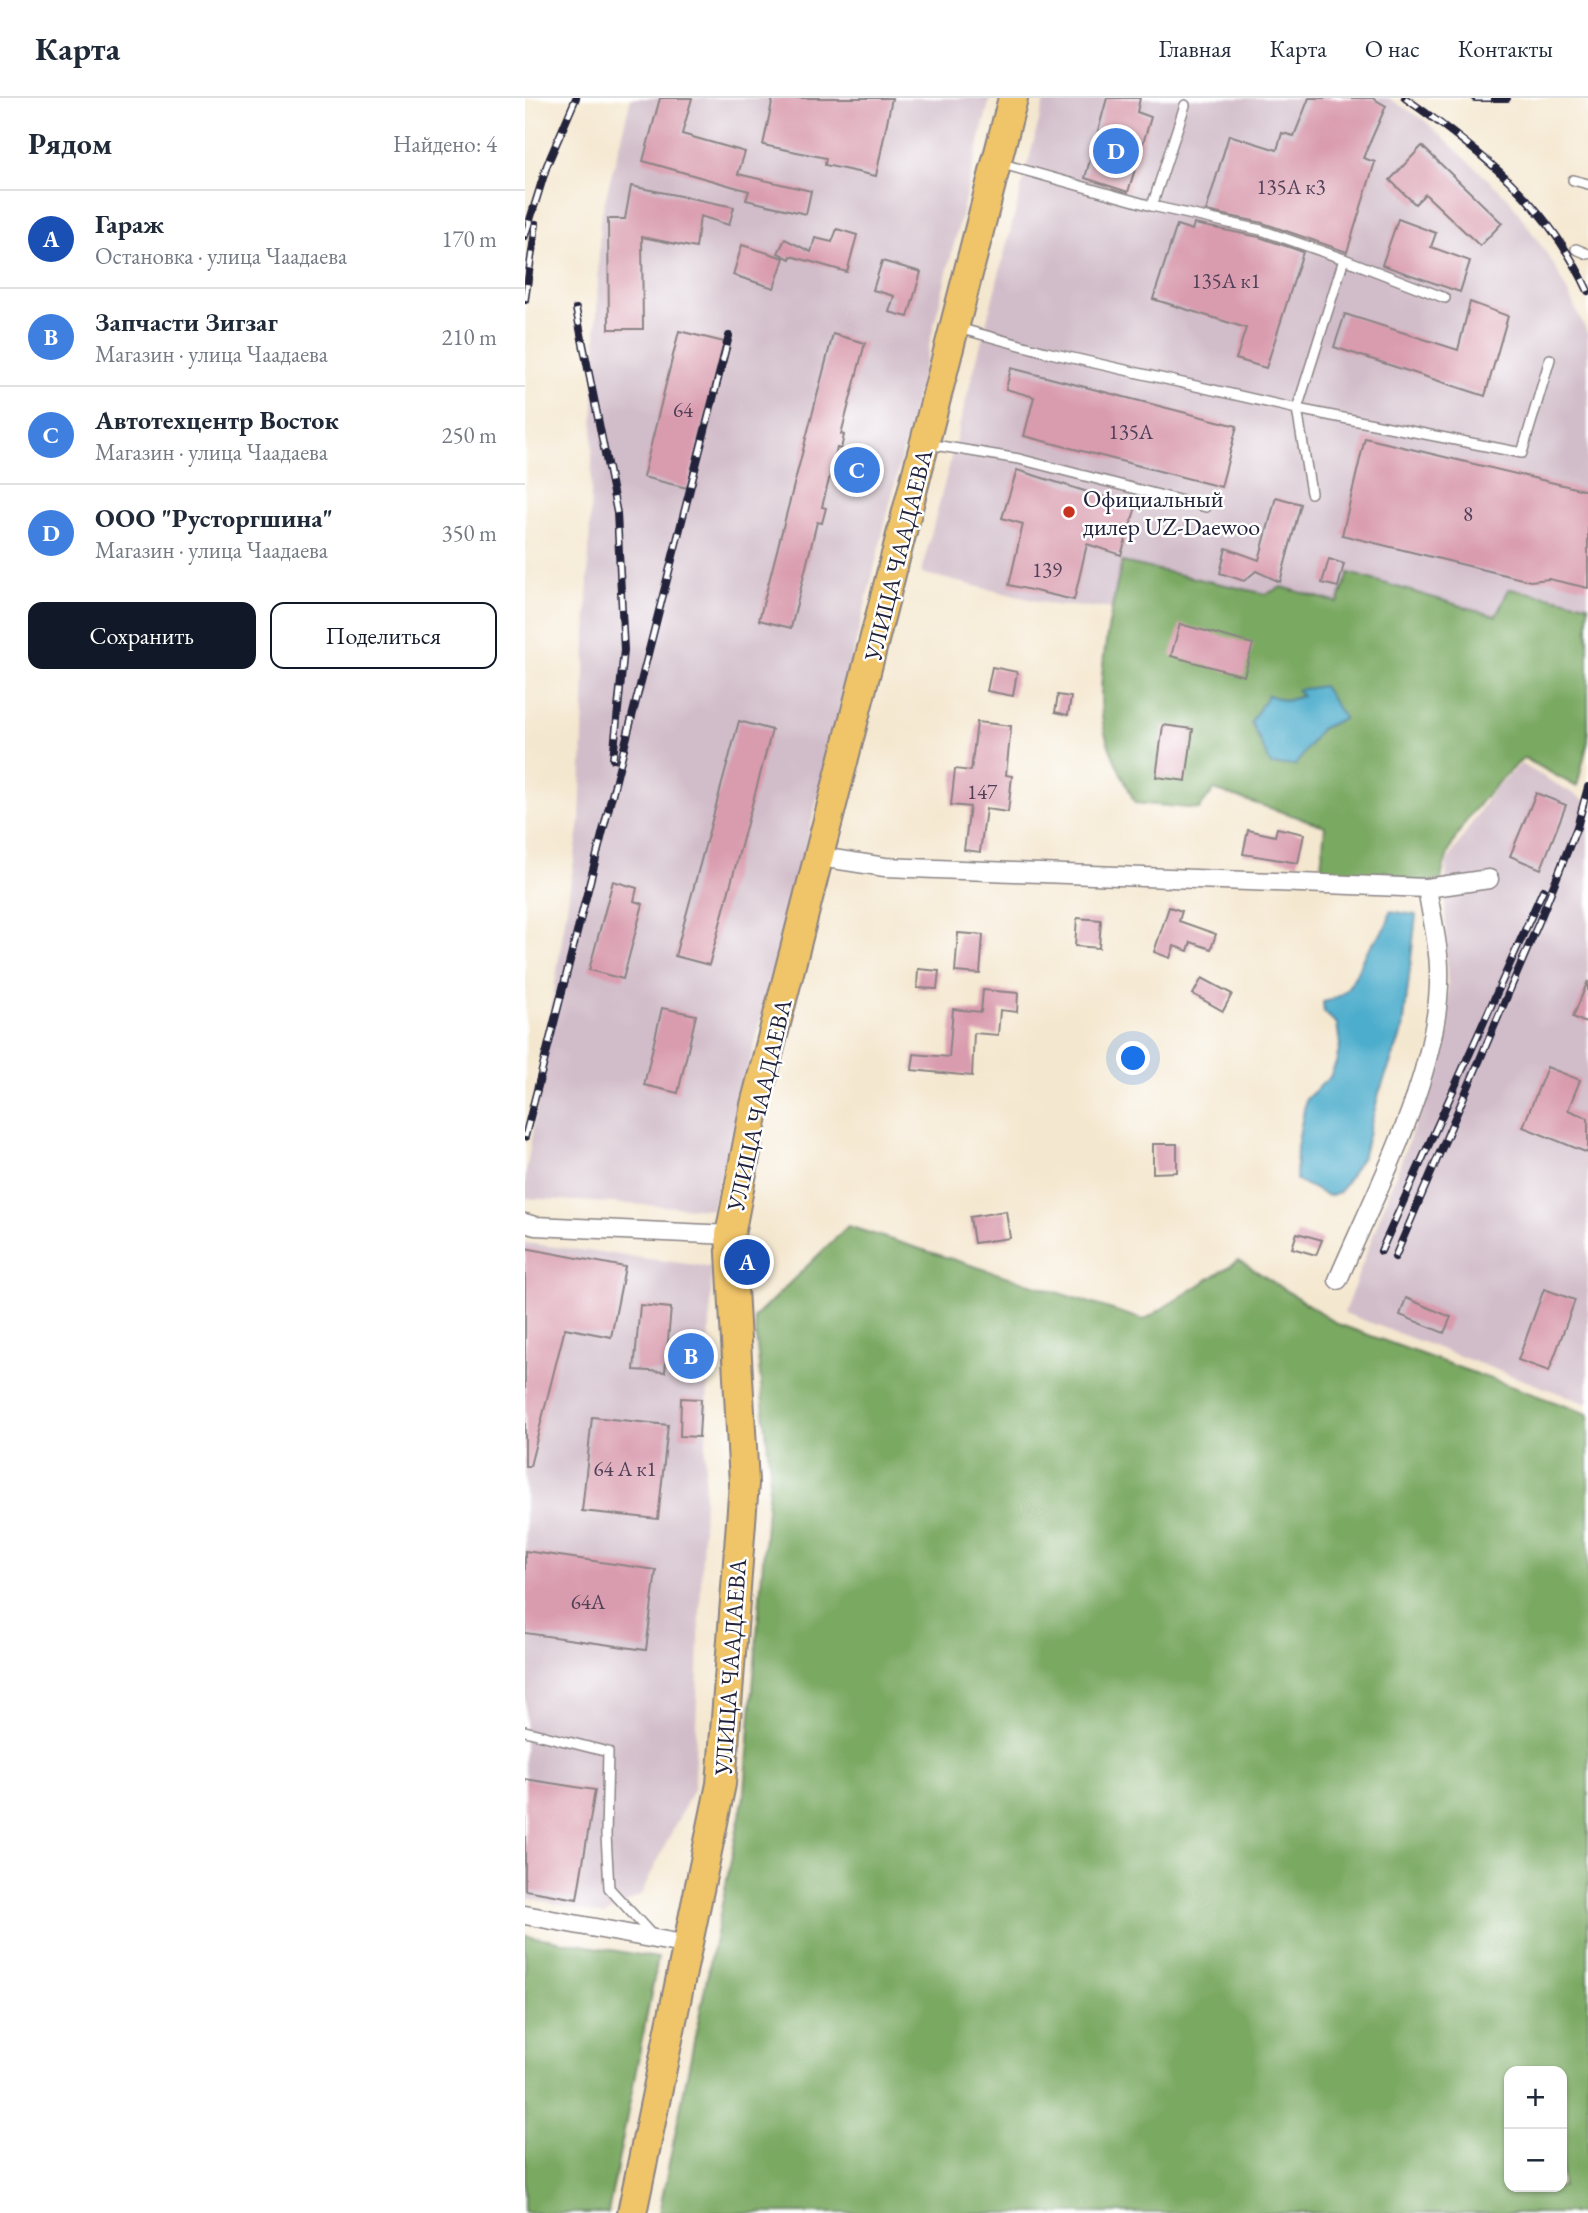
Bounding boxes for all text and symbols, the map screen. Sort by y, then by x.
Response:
text: Карта [35,27,120,70]
text: Главная [1158,33,1232,64]
text: Карта [1270,33,1327,64]
text: О нас [1365,33,1420,64]
text: Контакты [1458,33,1553,64]
text: Рядом [28,124,112,163]
pin: D [1093,125,1139,177]
text: Найдено: 4 [393,129,497,159]
house number: 135А к3 [1256,173,1326,200]
text: Гараж [95,207,164,241]
text: A [43,224,59,254]
text: 170 m [441,224,497,254]
text: Остановка · улица Чаадаева [95,241,347,271]
house number: 135А к1 [1191,267,1261,294]
text: Запчасти Зигзаг [95,305,278,339]
text: B [44,322,58,352]
text: 210 m [441,322,497,352]
text: Магазин · улица Чаадаева [95,339,328,369]
house number: 64 [673,396,694,423]
text: Автотехцентр Восток [95,403,339,437]
house number: 135А [1109,418,1154,445]
text: C [43,420,59,450]
text: 250 m [441,420,497,450]
text: Магазин · улица Чаадаева [95,437,328,467]
pin: C [834,444,880,496]
street label: УЛИЦА ЧААДАЕВА [856,445,939,665]
place label: Официальный дилер UZ-Daewoo [1083,483,1260,542]
house number: 8 [1463,500,1473,527]
text: ООО "Русторгшина" [95,501,333,535]
marker: Официальный дилер UZ-Daewoo [1061,504,1077,520]
text: D [42,518,60,548]
text: 350 m [441,518,497,548]
text: Магазин · улица Чаадаева [95,535,328,565]
house number: 139 [1032,556,1062,583]
button: Сохранить [28,602,256,669]
button: Поделиться [270,602,497,669]
house number: 147 [967,778,998,805]
street label: УЛИЦА ЧААДАЕВА [719,995,799,1215]
your location [1116,1041,1150,1075]
pin: A [724,1236,770,1288]
pin: B [668,1330,714,1382]
house number: 64 А к1 [593,1455,657,1482]
street label: УЛИЦА ЧААДАЕВА [707,1557,753,1777]
house number: 64А [571,1588,606,1615]
map controls [1504,2066,1567,2192]
button: + [1504,2066,1567,2129]
button: − [1504,2129,1567,2192]

